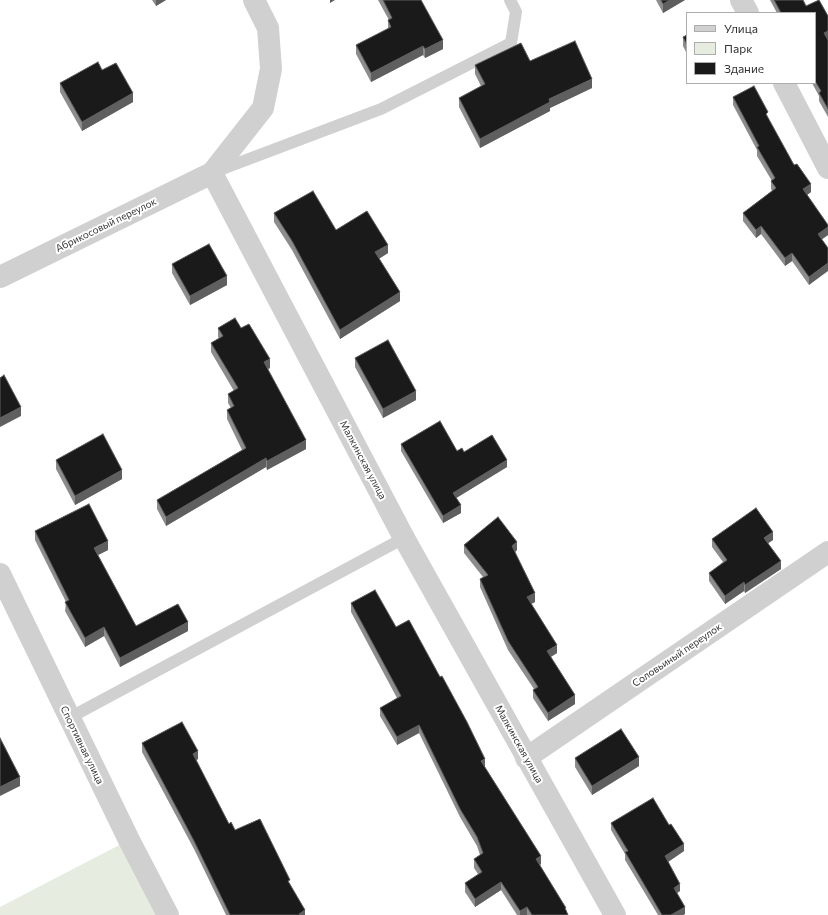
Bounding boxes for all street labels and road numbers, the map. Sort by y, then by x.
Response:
street label: Абрикосовый переулок [54,195,158,255]
street label: Малкинская улица [337,419,389,501]
street label: Соловьиный переулок [630,621,724,689]
street label: Малкинская улица [493,703,545,785]
street label: Спортивная улица [58,704,106,786]

